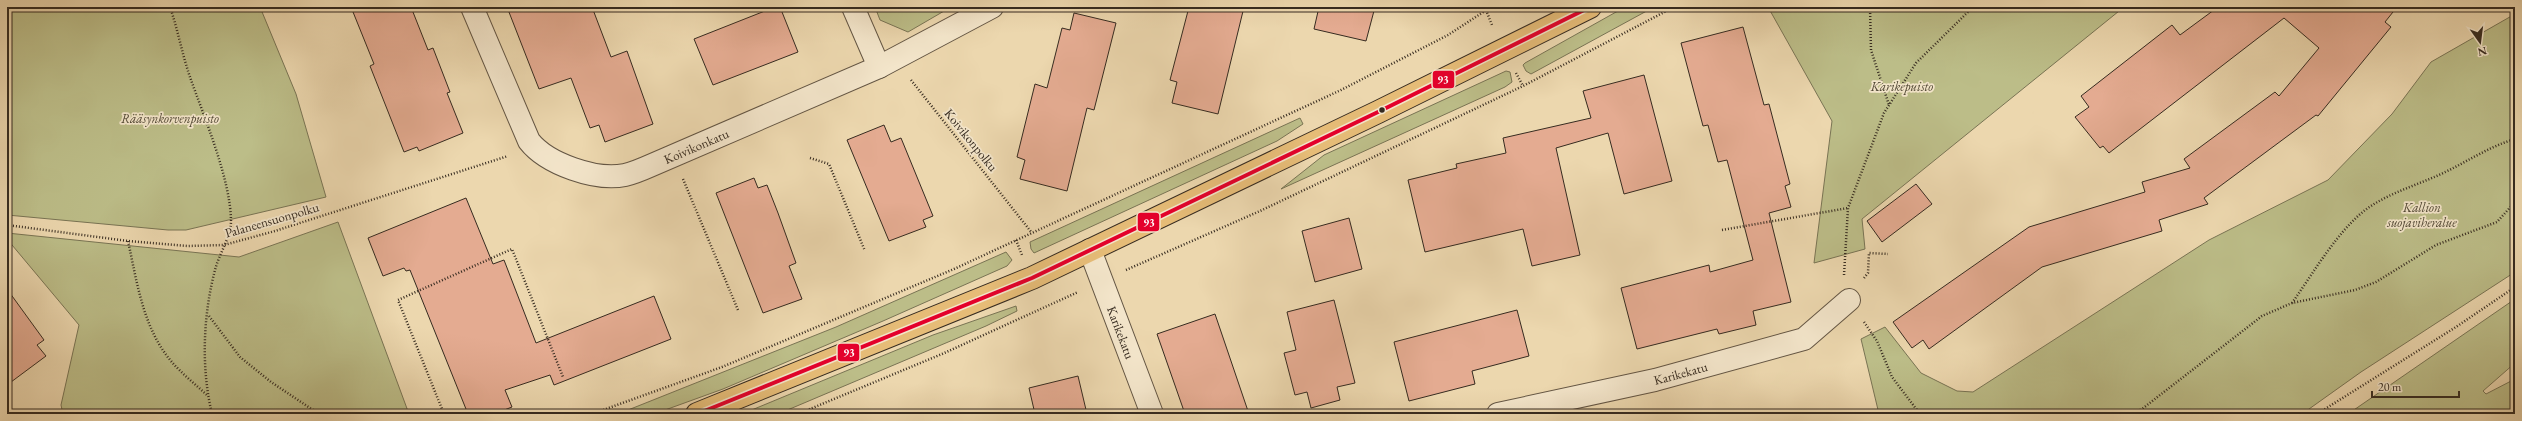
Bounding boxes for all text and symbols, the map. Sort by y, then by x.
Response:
north arrow [2460,22,2500,62]
text: N [2476,44,2488,60]
line badge: 93 [1432,70,1455,89]
text: 93 [1437,72,1449,86]
park label: Karikepuisto [1870,78,1933,95]
street label: Koivikonpolku [941,105,1002,175]
unlabelled marker [1377,105,1387,115]
park label: Rääsynkorvenpuisto [121,110,219,127]
street label: Koivikonkatu [661,124,731,167]
street label: Palaneensuonpolku [223,198,321,242]
park label: Kallion suojaviheralue [2386,199,2457,231]
line badge: 93 [1137,212,1160,232]
text: 93 [1143,215,1155,229]
street label: Karikekatu [1103,304,1139,361]
line badge: 93 [837,343,860,362]
text: 93 [843,345,855,359]
street label: Karikekatu [1652,357,1709,388]
scale bar [2372,373,2459,399]
text: 20 m [2378,379,2402,395]

